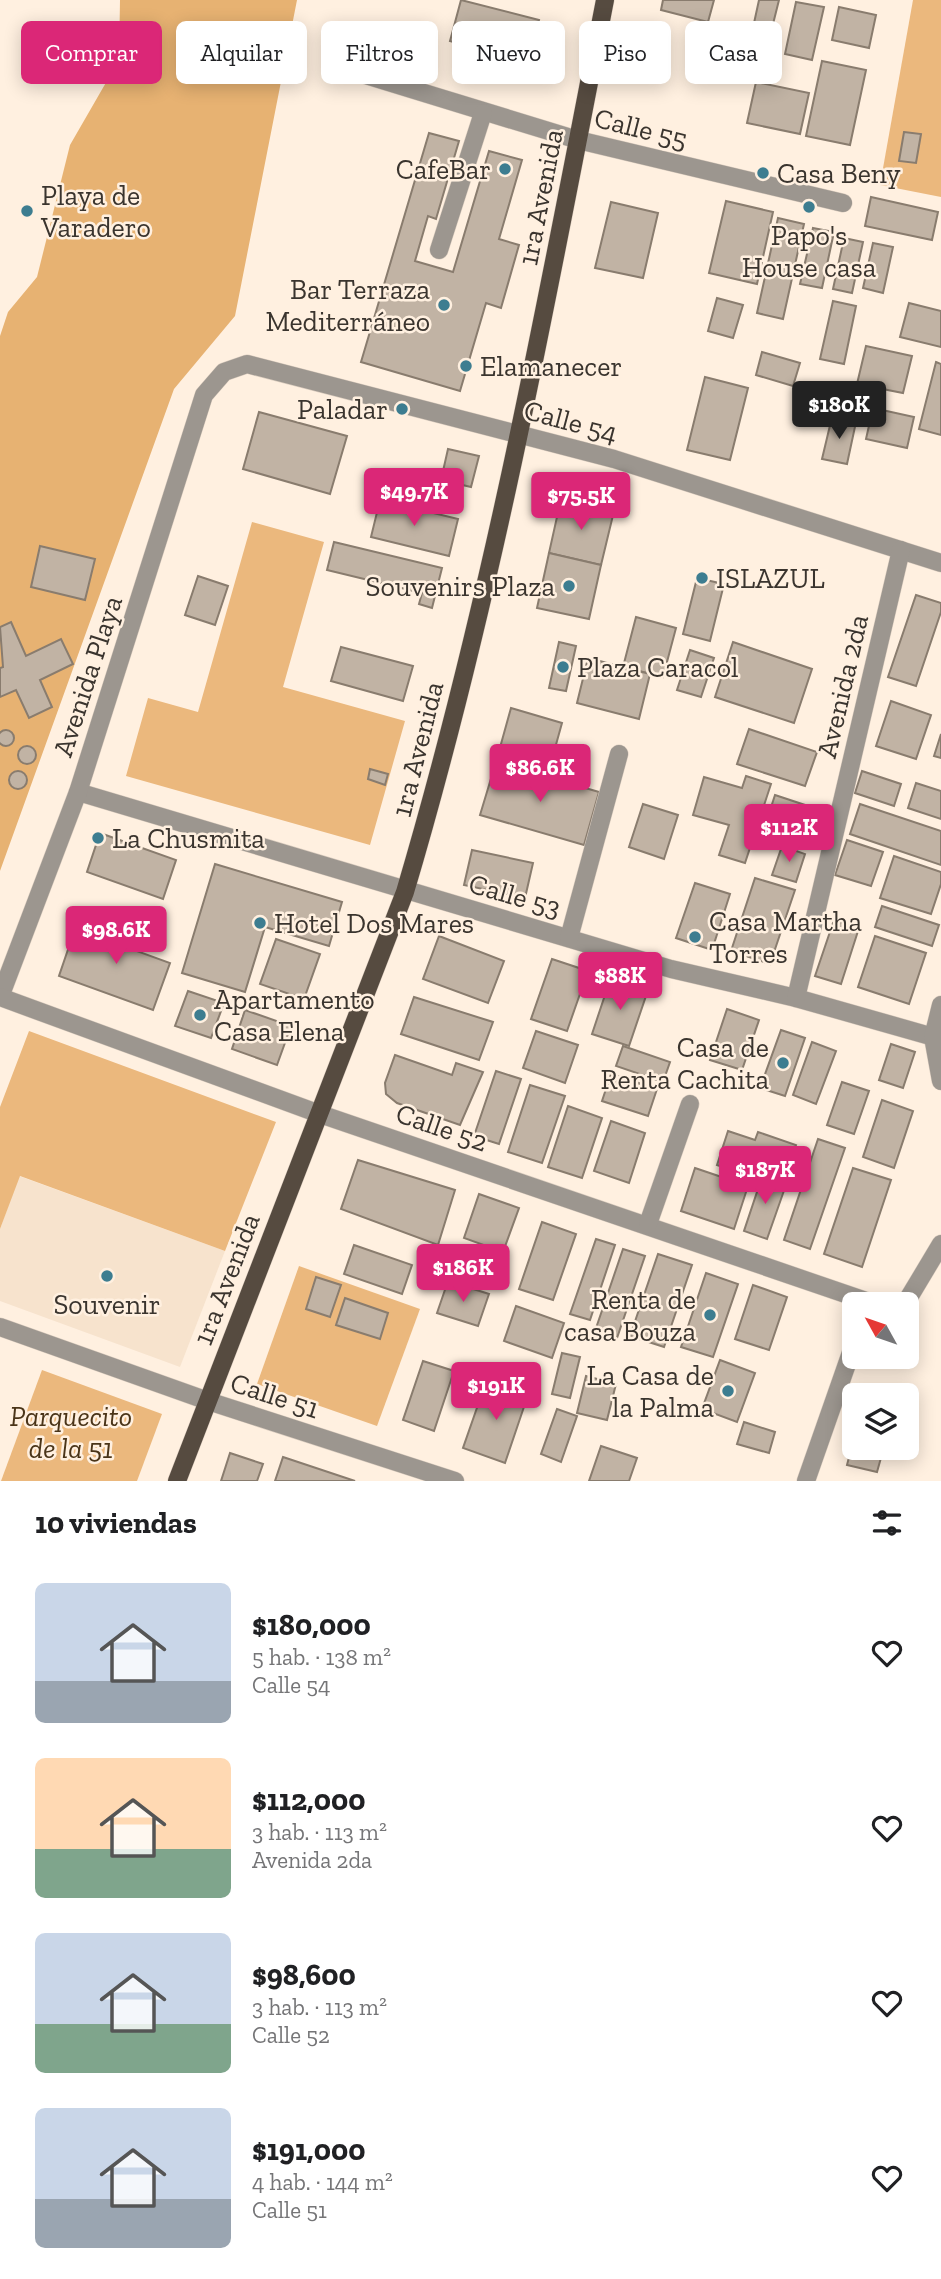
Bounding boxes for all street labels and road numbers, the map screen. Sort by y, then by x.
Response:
street label: Calle 55 [591,101,691,156]
street label: 1ra Avenida [511,126,570,268]
street label: Calle 54 [520,393,621,450]
street label: Avenida Playa [46,591,129,761]
street label: Avenida 2da [810,611,875,761]
street label: 1ra Avenida [385,678,450,820]
street label: Calle 53 [465,867,565,924]
street label: Calle 52 [392,1096,492,1159]
street label: 1ra Avenida [186,1208,267,1350]
street label: Calle 51 [226,1366,323,1425]

